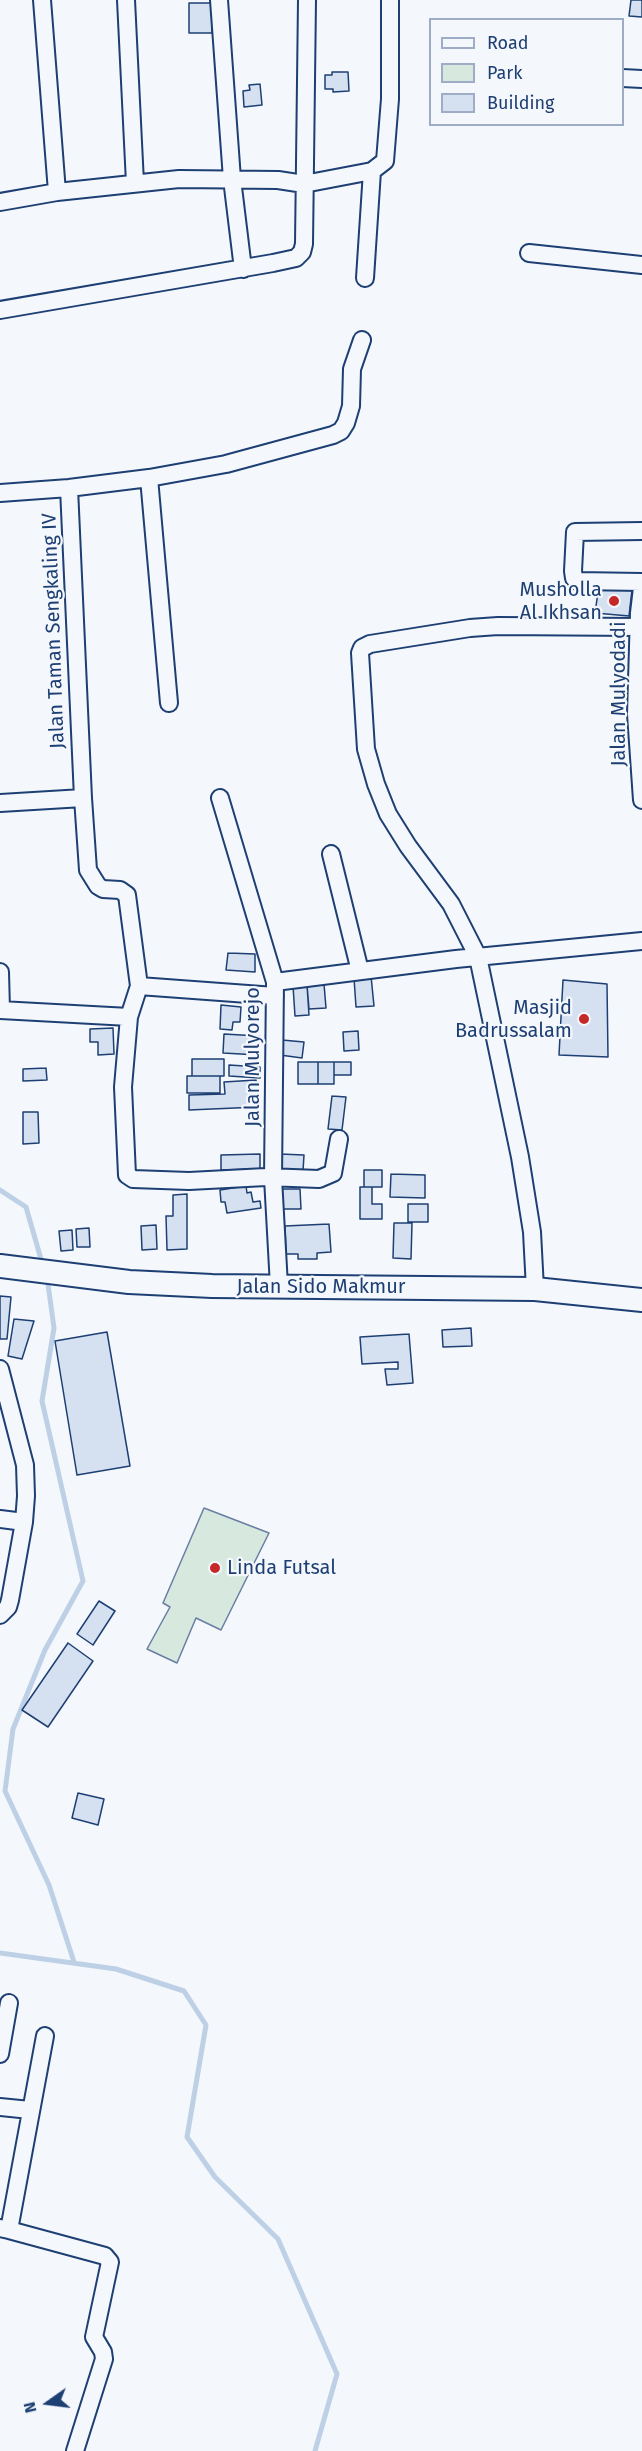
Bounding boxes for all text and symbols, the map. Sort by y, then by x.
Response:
legend [429,18,624,126]
text: Road [487,32,529,54]
text: Park [487,62,522,84]
text: Building [487,92,554,114]
street label: Jalan Taman Sengkaling IV [38,513,70,749]
place label: Musholla Al Ikhsan [520,578,602,625]
marker: Musholla Al Ikhsan [607,594,621,608]
street label: Jalan Mulyodadi [607,621,631,767]
street label: Jalan Mulyorejo [241,987,265,1127]
place label: Masjid Badrussalam [455,996,572,1043]
marker: Masjid Badrussalam [577,1012,591,1026]
street label: Jalan Sido Makmur [236,1275,406,1299]
place label: Linda Futsal [227,1556,336,1580]
marker: Linda Futsal [208,1561,222,1575]
north arrow [18,2373,78,2433]
text: N [20,2400,41,2415]

